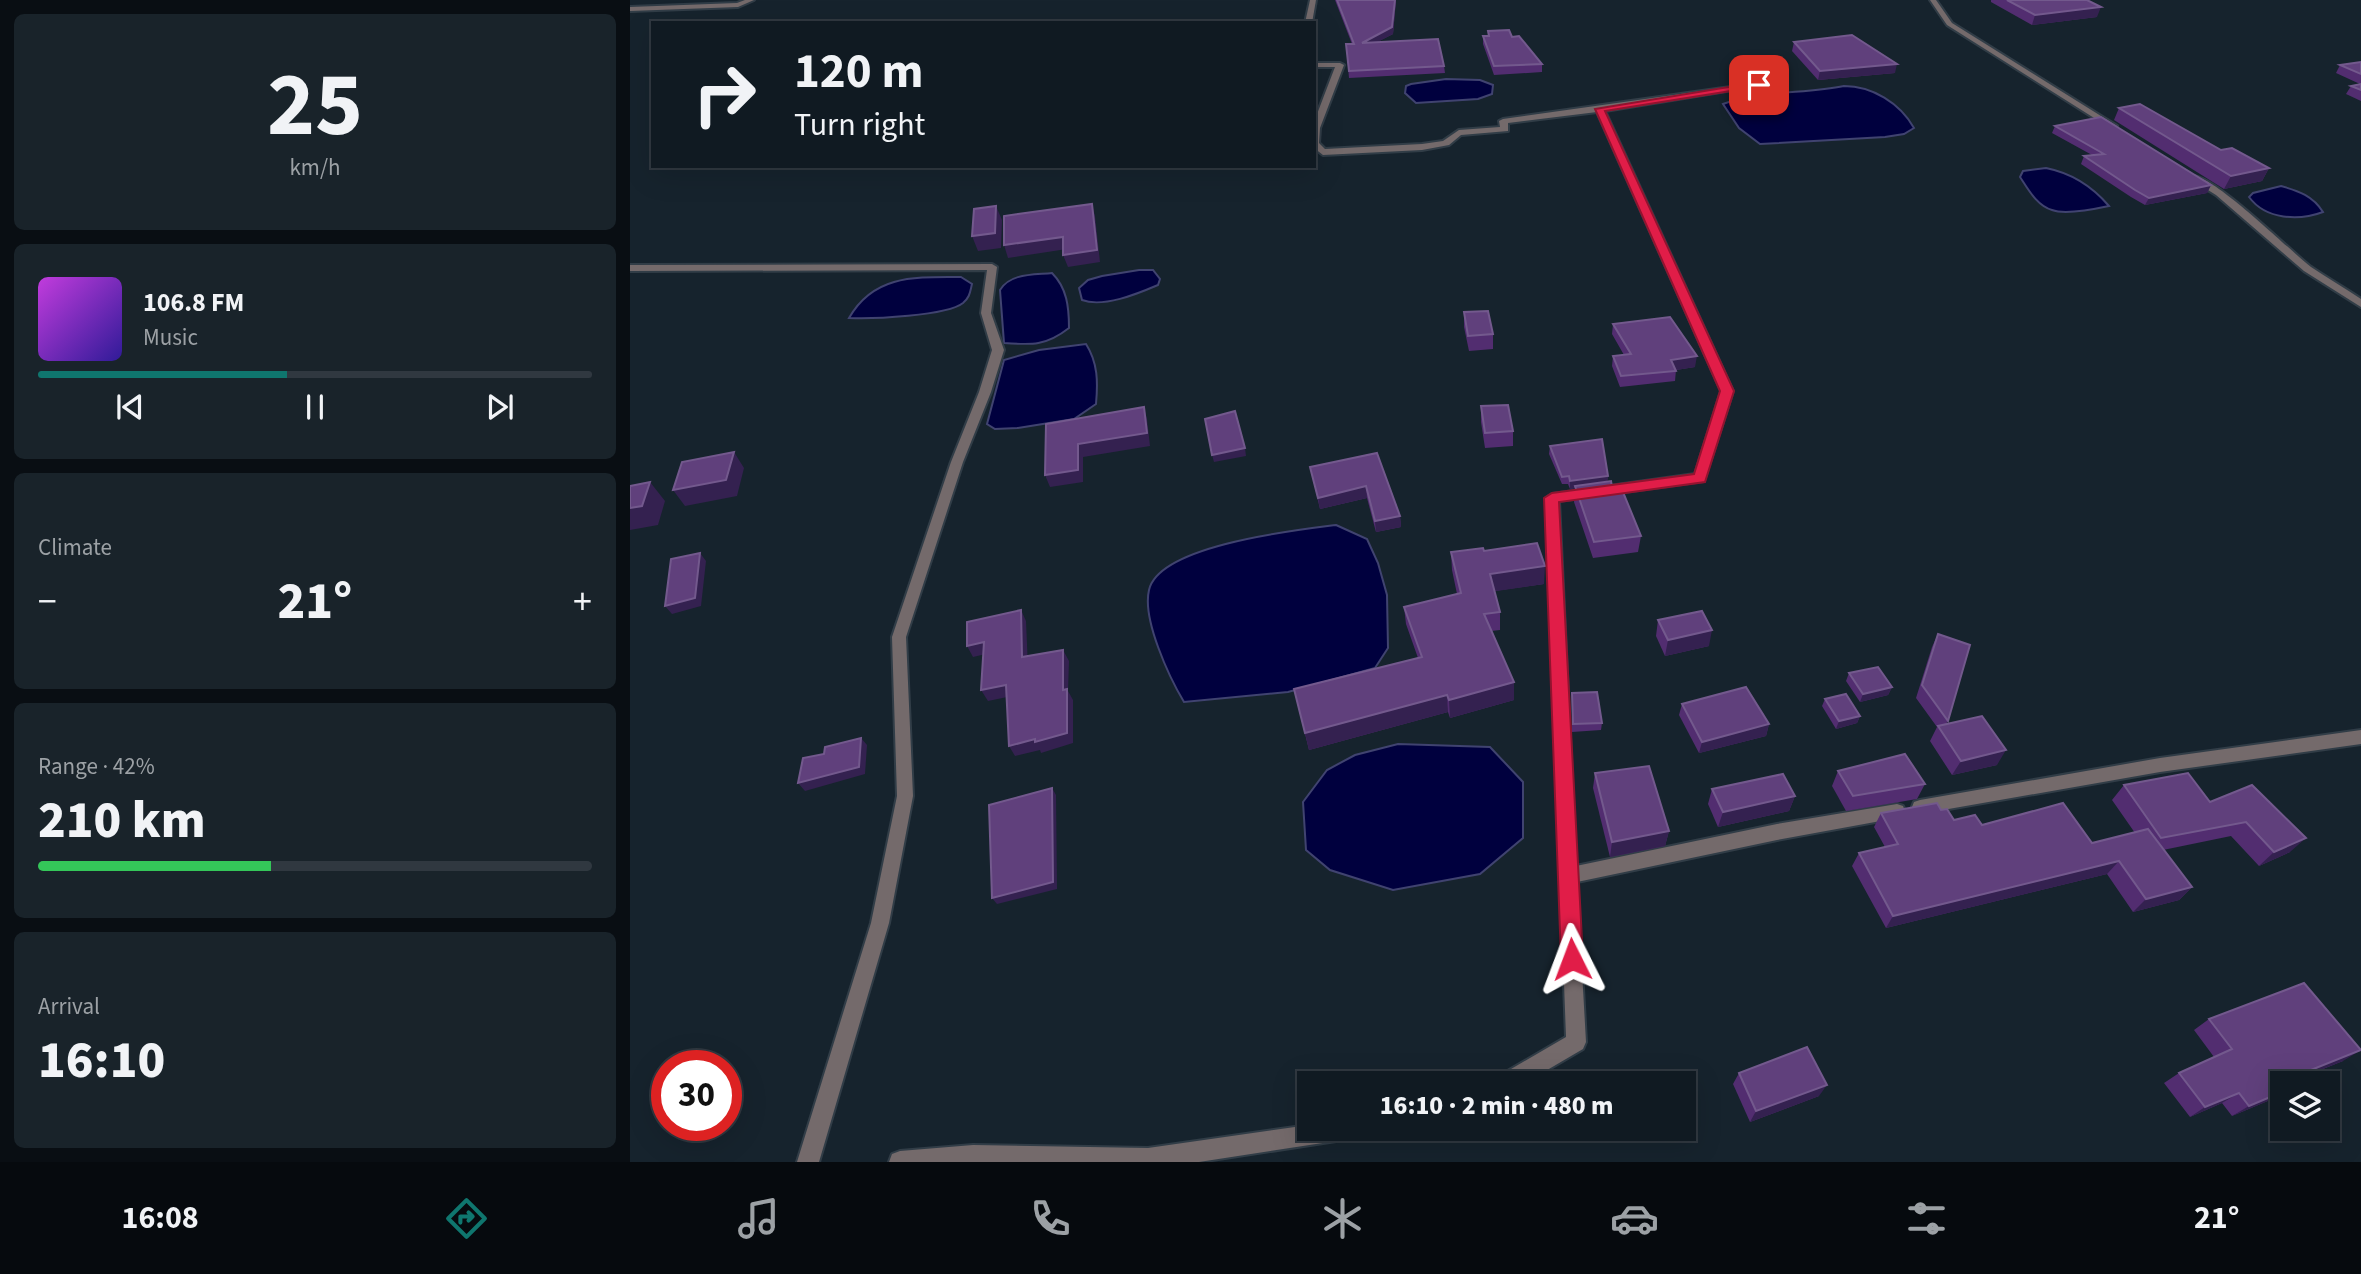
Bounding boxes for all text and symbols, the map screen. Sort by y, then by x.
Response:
text: 120 m [794,37,923,107]
text: 25 [267,41,363,170]
icon: right [679,49,770,140]
pin [1729,55,1789,115]
icon: arrive [1740,66,1778,104]
text: Turn right [794,102,925,148]
text: km/h [289,151,341,184]
text: 106.8 FM [143,284,244,321]
text: Music [143,321,198,354]
icon: previous [111,388,149,426]
icon: pause [296,388,334,426]
icon: next [481,388,519,426]
text: Climate [38,531,112,564]
text: 21° [278,565,352,639]
text: − [38,575,57,629]
text: + [573,575,592,629]
text: Range · 42% [38,750,155,783]
text: 210 km [38,784,206,858]
position arrow [1535,922,1609,996]
text: Arrival [38,990,100,1023]
text: 16:10 [38,1024,165,1098]
speed limit sign: 30 [651,1050,742,1141]
map controls [2270,1071,2340,1141]
button: layers [2270,1071,2340,1141]
text: 16:10 · 2 min · 480 m [1380,1087,1613,1124]
icon: directions [442,1194,491,1243]
icon: music [734,1194,783,1243]
icon: phone [1026,1194,1075,1243]
icon: climate [1318,1194,1367,1243]
icon: car [1610,1194,1659,1243]
icon: filters [1902,1194,1951,1243]
text: 16:08 [122,1195,199,1241]
text: 21° [2194,1195,2239,1241]

